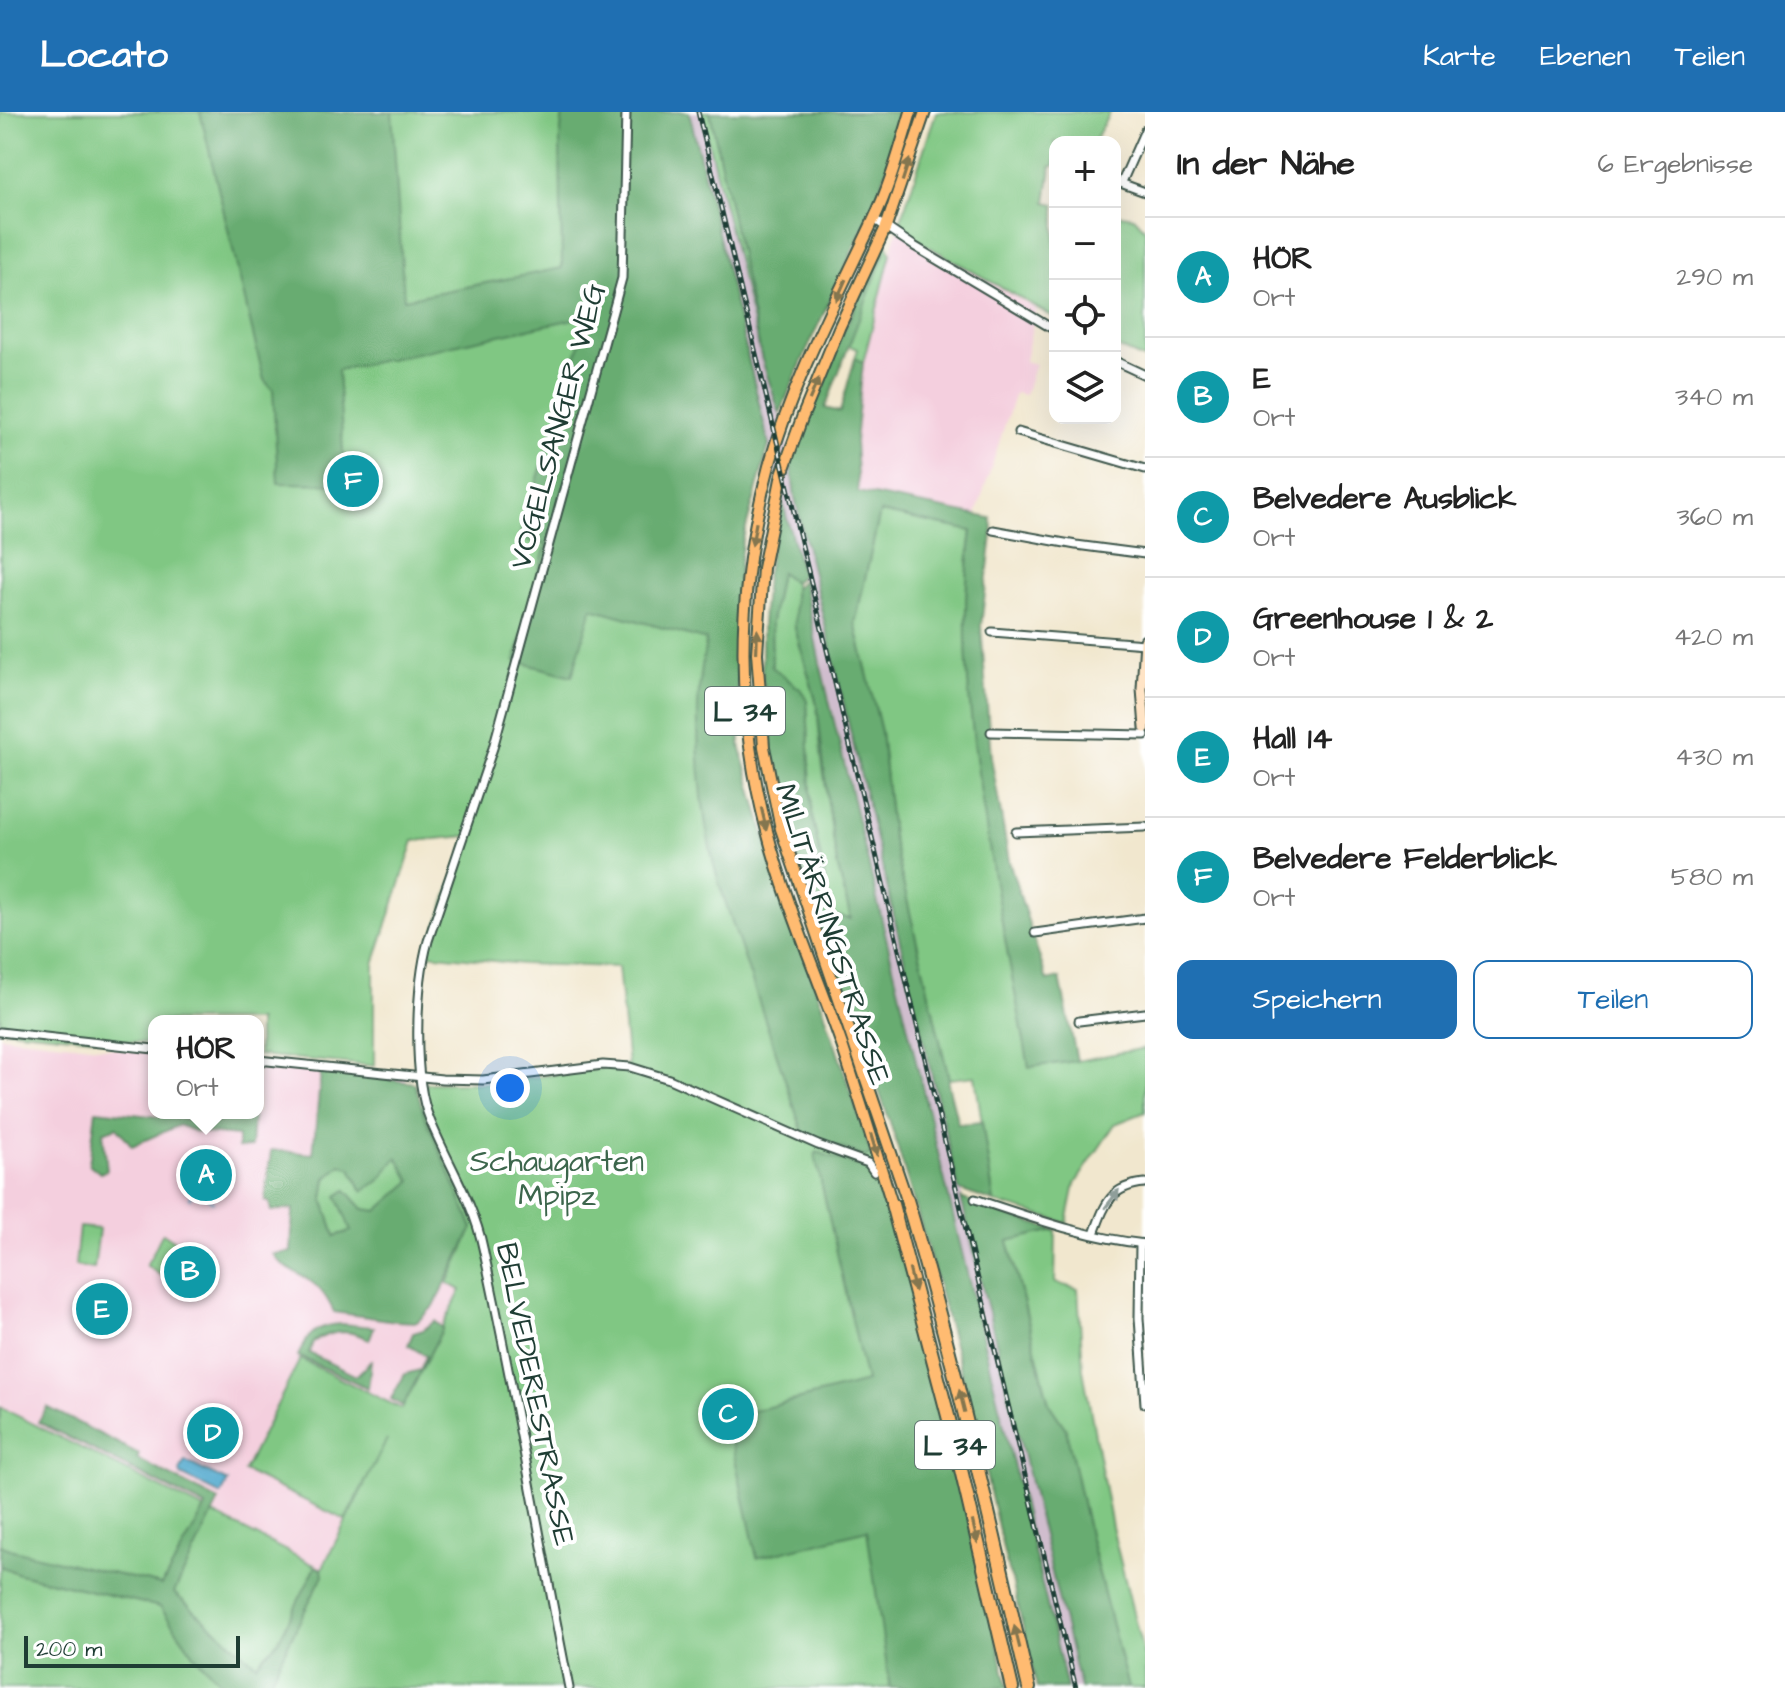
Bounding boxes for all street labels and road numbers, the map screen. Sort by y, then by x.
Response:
street label: VOGELSANGER WEG [500,279,616,574]
road number: L 34 [705,687,785,735]
street label: MILITÄRRINGSTRASSE [764,778,901,1091]
street label: BELVEDERESTRASSE [485,1239,585,1549]
road number: L 34 [915,1421,995,1469]

